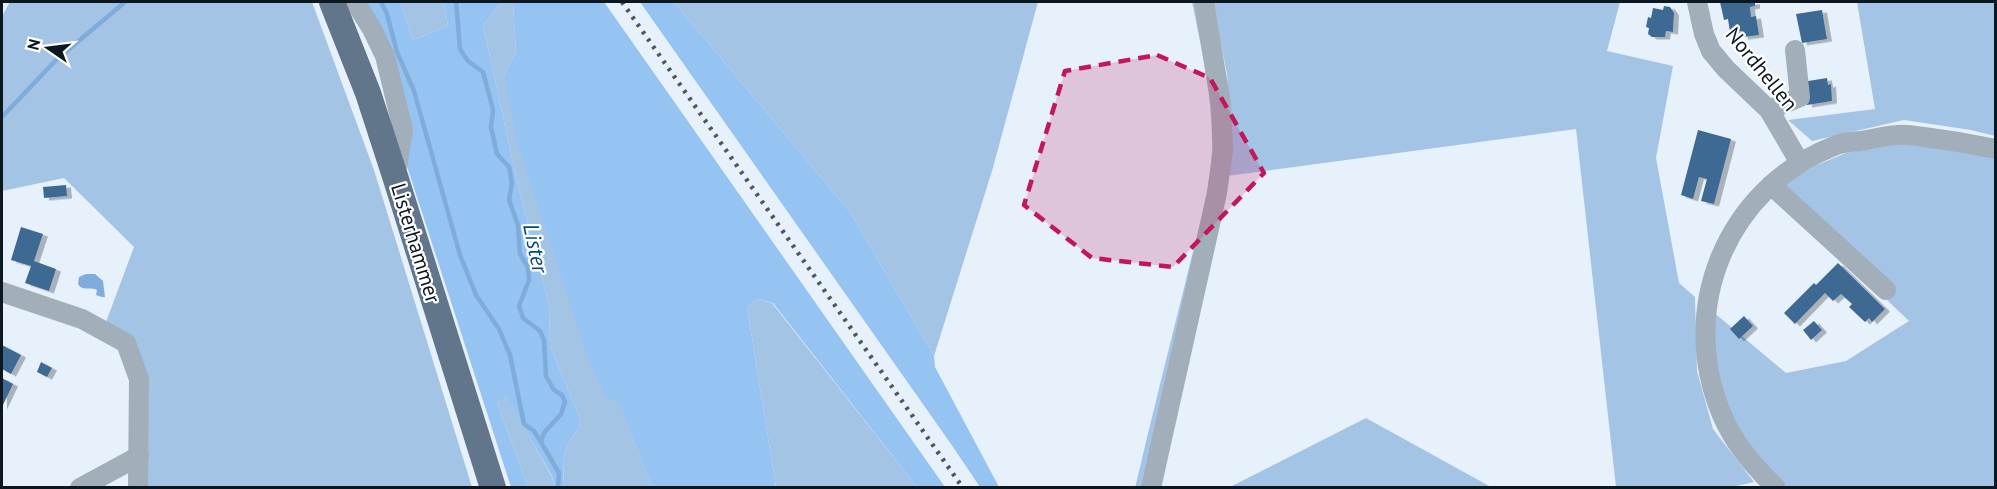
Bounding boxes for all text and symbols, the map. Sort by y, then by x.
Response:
north arrow [18,18,78,78]
street label: Nordhellen [1720,21,1804,117]
text: N [22,37,44,52]
street label: Listerhammer [385,180,447,306]
water label: Lister [517,221,555,277]

